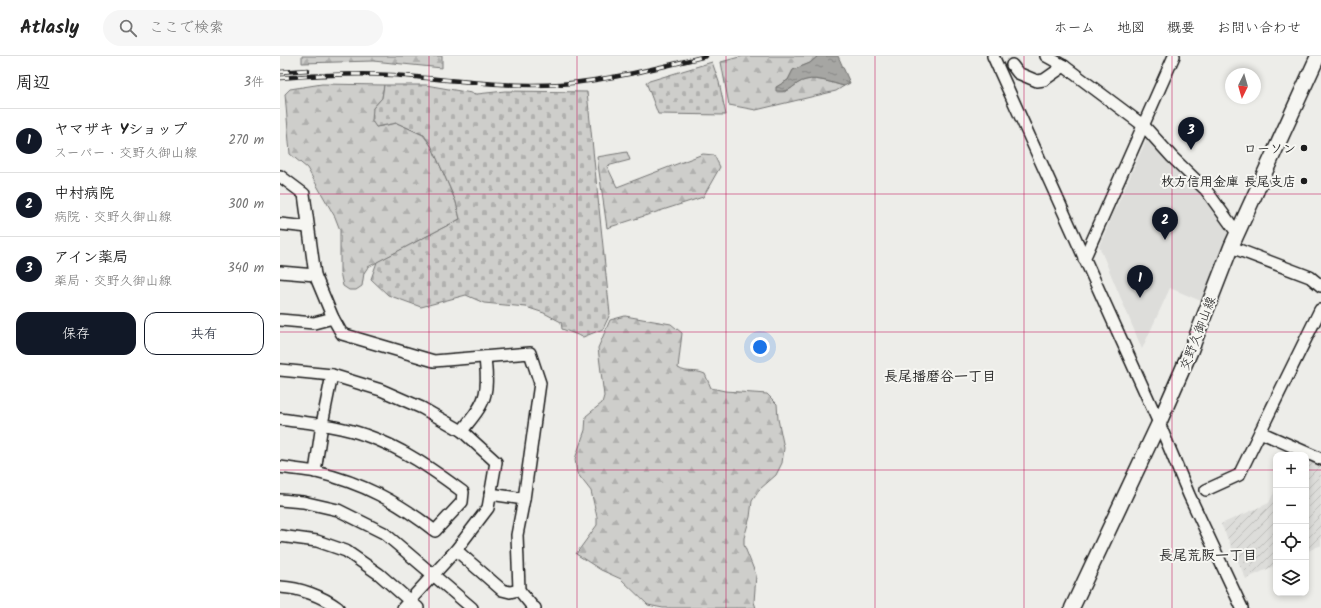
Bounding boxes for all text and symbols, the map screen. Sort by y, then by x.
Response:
search box [103,10,383,46]
text: Atlasly [20,13,79,43]
text: ここで検索 [149,16,224,40]
icon: search [117,17,139,39]
text: ホーム [1054,17,1095,39]
text: 地図 [1117,17,1145,39]
text: 概要 [1167,17,1195,39]
text: お問い合わせ [1217,17,1301,39]
north arrow [1225,68,1261,104]
text: 周辺 [16,70,50,97]
text: 3件 [244,72,264,93]
pin: 3 [1178,117,1204,150]
text: ヤマザキ Yショップ [54,118,187,142]
text: 1 [27,130,31,151]
text: 270 m [228,130,264,151]
place label: ローソン [1244,139,1296,160]
text: スーパー · 交野久御山線 [54,143,197,164]
marker: ローソン [1299,143,1309,153]
place label: 枚方信用金庫 長尾支店 [1161,172,1296,193]
marker: 枚方信用金庫 長尾支店 [1299,176,1309,186]
text: 中村病院 [54,182,114,206]
text: 2 [25,194,33,215]
text: 300 m [228,194,264,215]
text: 病院 · 交野久御山線 [54,207,172,228]
pin: 2 [1152,207,1178,240]
text: アイン薬局 [54,246,128,270]
text: 3 [25,258,33,279]
text: 340 m [227,258,264,279]
pin: 1 [1127,265,1153,298]
text: 薬局 · 交野久御山線 [54,271,172,292]
street label: 交野久御山線 [1175,292,1223,374]
button: 保存 [16,312,136,355]
button: 共有 [144,312,264,355]
your location [750,337,770,357]
district label: 長尾播磨谷一丁目 [884,366,996,388]
map controls [1273,452,1309,596]
button: + [1273,452,1309,488]
button: − [1273,488,1309,524]
button: locate [1273,524,1309,560]
district label: 長尾荒阪一丁目 [1159,545,1257,567]
button: layers [1273,560,1309,596]

